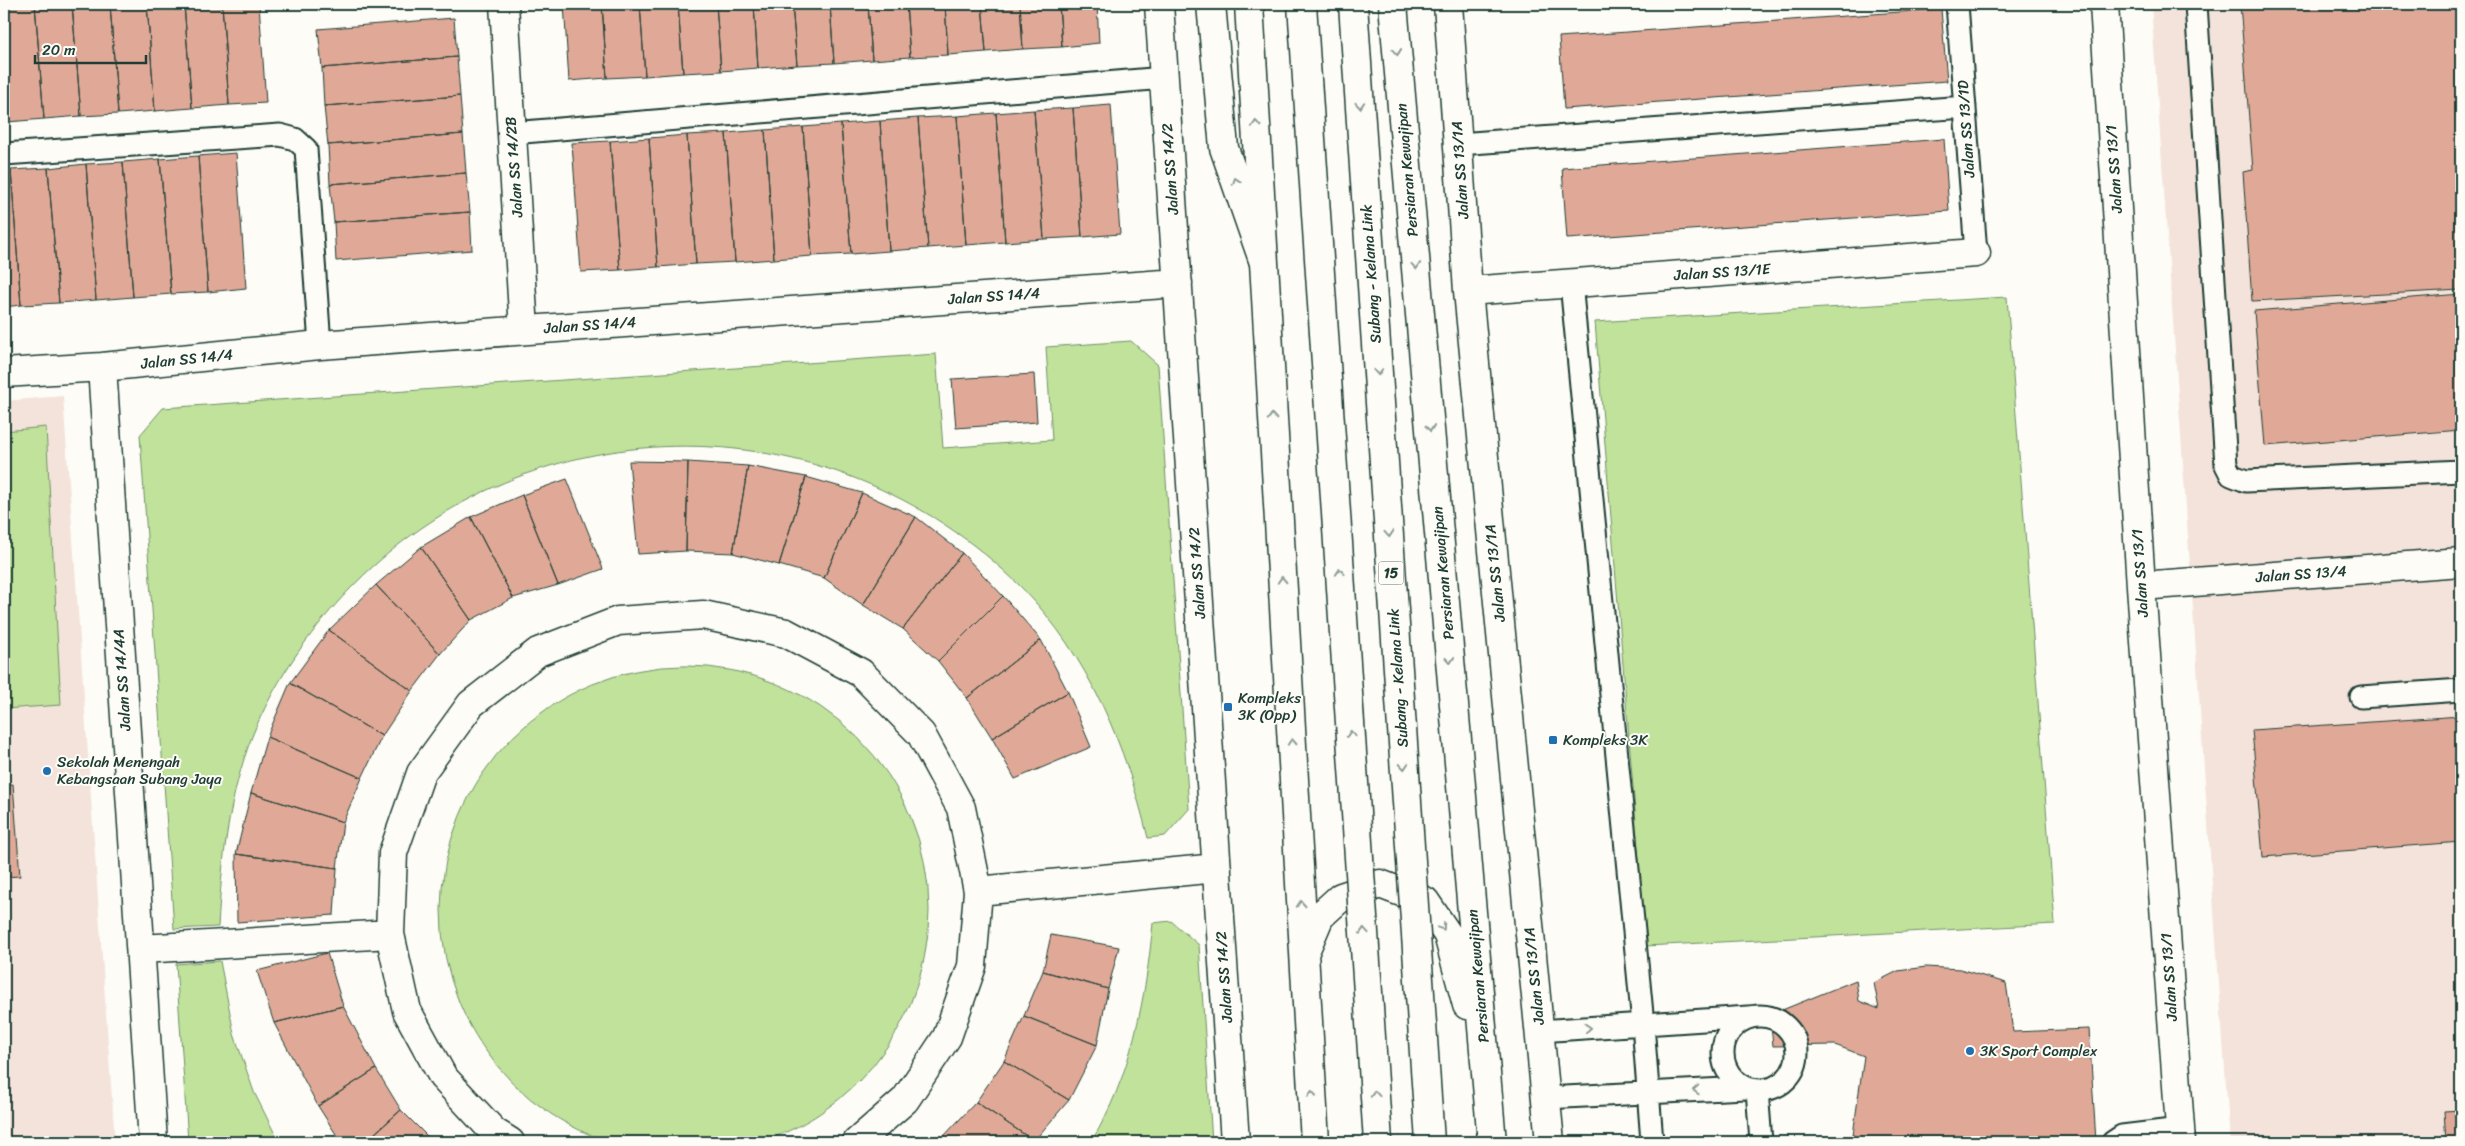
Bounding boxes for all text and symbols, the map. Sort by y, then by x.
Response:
scale bar [35,32,146,64]
text: 20 m [42,37,76,63]
one-way arrow [1391,49,1402,57]
street label: Jalan SS 13/1D [1950,80,1982,179]
one-way arrow [1354,101,1365,109]
street label: Persiaran Kewajipan [1388,102,1426,238]
street label: Jalan SS 14/2B [497,115,531,219]
one-way arrow [1250,120,1261,128]
street label: Jalan SS 13/1A [1444,120,1476,221]
street label: Jalan SS 14/2 [1154,122,1186,217]
street label: Jalan SS 13/1 [2098,124,2130,215]
one-way arrow [1231,177,1241,186]
street label: Subang - Kelana Link [1353,203,1389,344]
street label: Jalan SS 13/1E [1672,256,1773,288]
one-way arrow [1410,263,1421,271]
street label: Jalan SS 14/4 [946,280,1041,312]
street label: Jalan SS 14/4 [542,309,637,341]
street label: Jalan SS 14/4 [139,341,234,377]
one-way arrow [1372,368,1383,376]
one-way arrow [1267,413,1278,421]
one-way arrow [1424,425,1435,433]
street label: Persiaran Kewajipan [1424,505,1462,641]
street label: Jalan SS 13/1A [1477,523,1513,624]
street label: Jalan SS 14/2 [1181,526,1213,621]
street label: Jalan SS 13/1 [2124,528,2156,619]
one-way arrow [1383,530,1394,538]
street label: Jalan SS 13/4 [2254,558,2347,590]
road number: 15 [1378,562,1404,584]
one-way arrow [1335,568,1346,576]
one-way arrow [1276,575,1287,583]
street label: Subang - Kelana Link [1380,607,1416,748]
street label: Jalan SS 14/4A [105,628,139,733]
one-way arrow [1444,656,1455,664]
place label: Kompleks 3K (Opp) [1238,685,1301,728]
marker: Kompleks 3K (Opp) [1222,701,1234,713]
place label: Kompleks 3K [1563,727,1648,753]
one-way arrow [1346,730,1357,738]
marker: Kompleks 3K [1547,734,1559,746]
one-way arrow [1286,738,1297,746]
place label: Sekolah Menengah Kebangsaan Subang Jaya [57,749,222,792]
one-way arrow [1399,762,1410,770]
marker: Sekolah Menengah Kebangsaan Subang Jaya [41,765,53,777]
one-way arrow [1296,900,1307,908]
street label: Persiaran Kewajipan [1459,908,1497,1044]
one-way arrow [1436,921,1446,930]
street label: Jalan SS 13/1A [1516,926,1552,1027]
one-way arrow [1359,927,1370,935]
street label: Jalan SS 14/2 [1208,930,1240,1025]
street label: Jalan SS 13/1 [2153,932,2185,1023]
one-way arrow [1584,1022,1592,1033]
place label: 3K Sport Complex [1980,1038,2098,1064]
marker: 3K Sport Complex [1964,1045,1976,1057]
one-way arrow [1692,1085,1700,1096]
one-way arrow [1307,1089,1318,1097]
one-way arrow [1370,1089,1381,1097]

